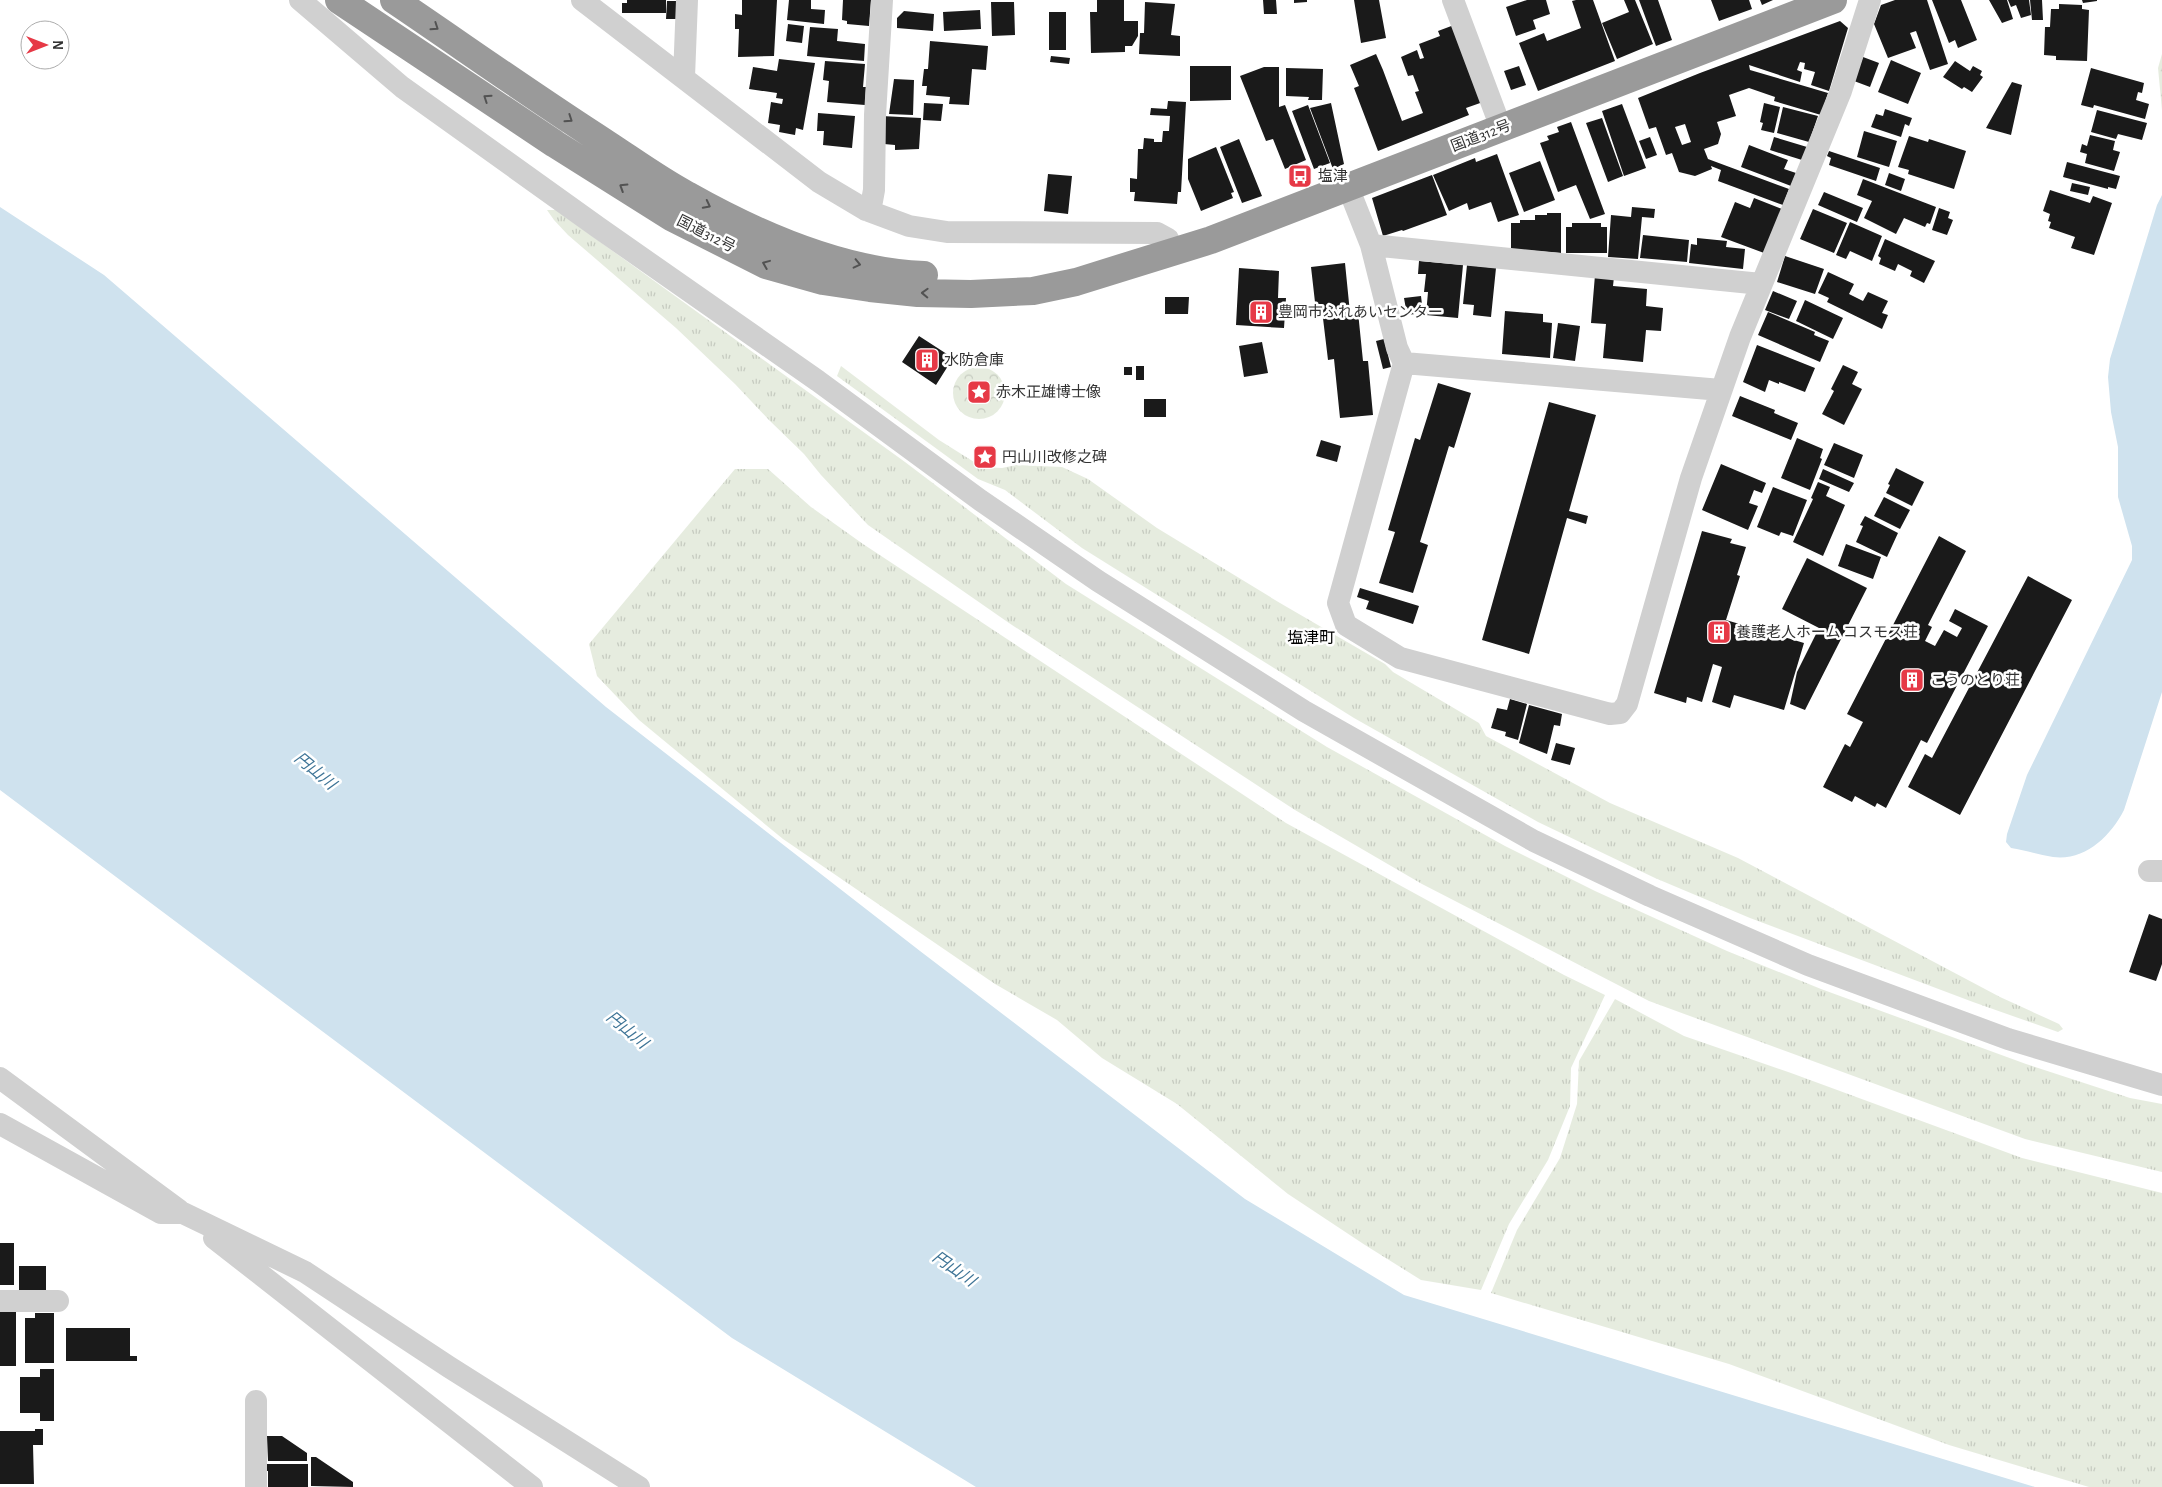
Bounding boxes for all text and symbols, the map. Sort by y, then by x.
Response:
north arrow [20,20,70,70]
one-way arrow [430,21,439,31]
text: N [50,40,64,50]
one-way arrow [483,95,492,104]
one-way arrow [563,113,573,122]
street label: 国道312号 [1448,117,1513,154]
bus stop icon: 塩津 [1287,163,1313,189]
place label: 塩津 [1318,167,1348,184]
one-way arrow [619,183,628,193]
one-way arrow [701,199,710,209]
street label: 国道312号 [674,212,738,255]
one-way arrow [762,259,771,270]
one-way arrow [853,259,861,269]
one-way arrow [921,288,928,298]
building icon: 豊岡市ふれあいセンター [1248,299,1274,325]
place label: 豊岡市ふれあいセンター [1278,304,1443,320]
building icon: 水防倉庫 [914,347,940,373]
place label: 水防倉庫 [944,352,1004,368]
place icon: 赤木正雄博士像 [966,379,992,405]
place label: 赤木正雄博士像 [996,383,1101,400]
place icon: 円山川改修之碑 [972,444,998,470]
place label: 円山川改修之碑 [1002,449,1107,465]
building icon: 養護老人ホーム コスモス荘 [1706,619,1732,645]
place label: 養護老人ホーム コスモス荘 [1736,624,1918,640]
district label: 塩津町 [1287,629,1335,646]
building icon: こうのとり荘 [1899,667,1925,693]
place label: こうのとり荘 [1930,672,2020,688]
water label: 円山川 [291,749,341,794]
water label: 円山川 [603,1008,653,1053]
water label: 円山川 [930,1248,980,1290]

